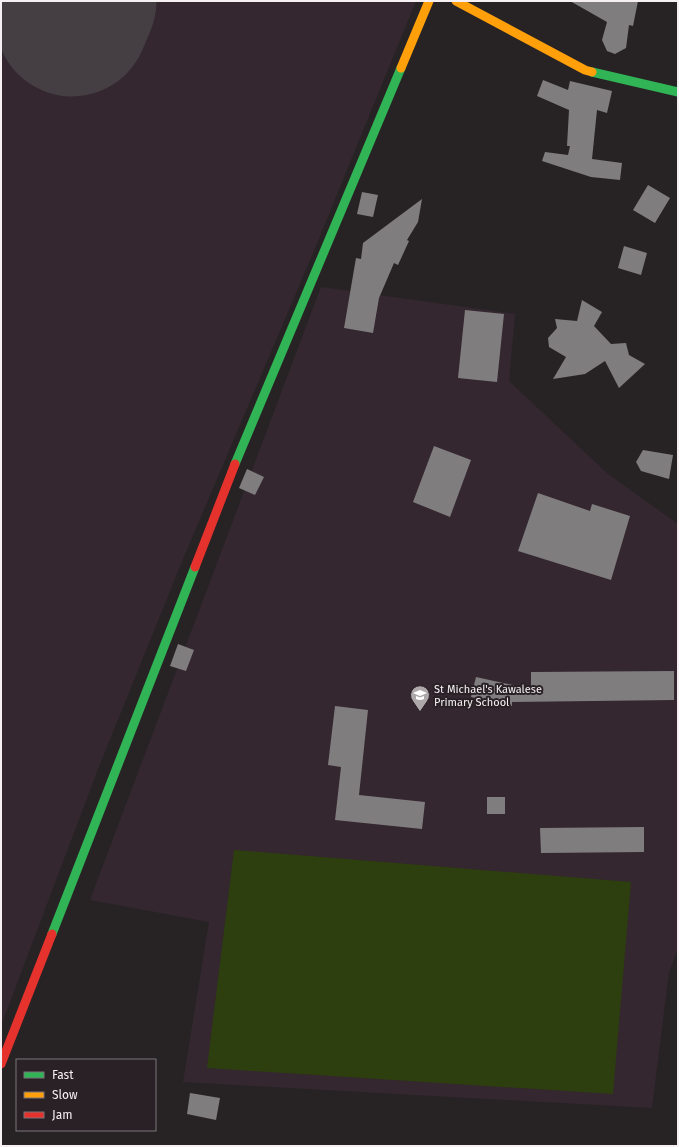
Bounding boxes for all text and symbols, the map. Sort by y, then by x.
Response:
place label: St Michael's Kawalese Primary School [434,683,542,709]
school or university icon: St Michael's Kawalese Primary School [409,684,431,712]
legend [16,1059,156,1131]
text: Fast [52,1068,74,1082]
text: Slow [52,1088,78,1102]
text: Jam [52,1108,72,1122]

